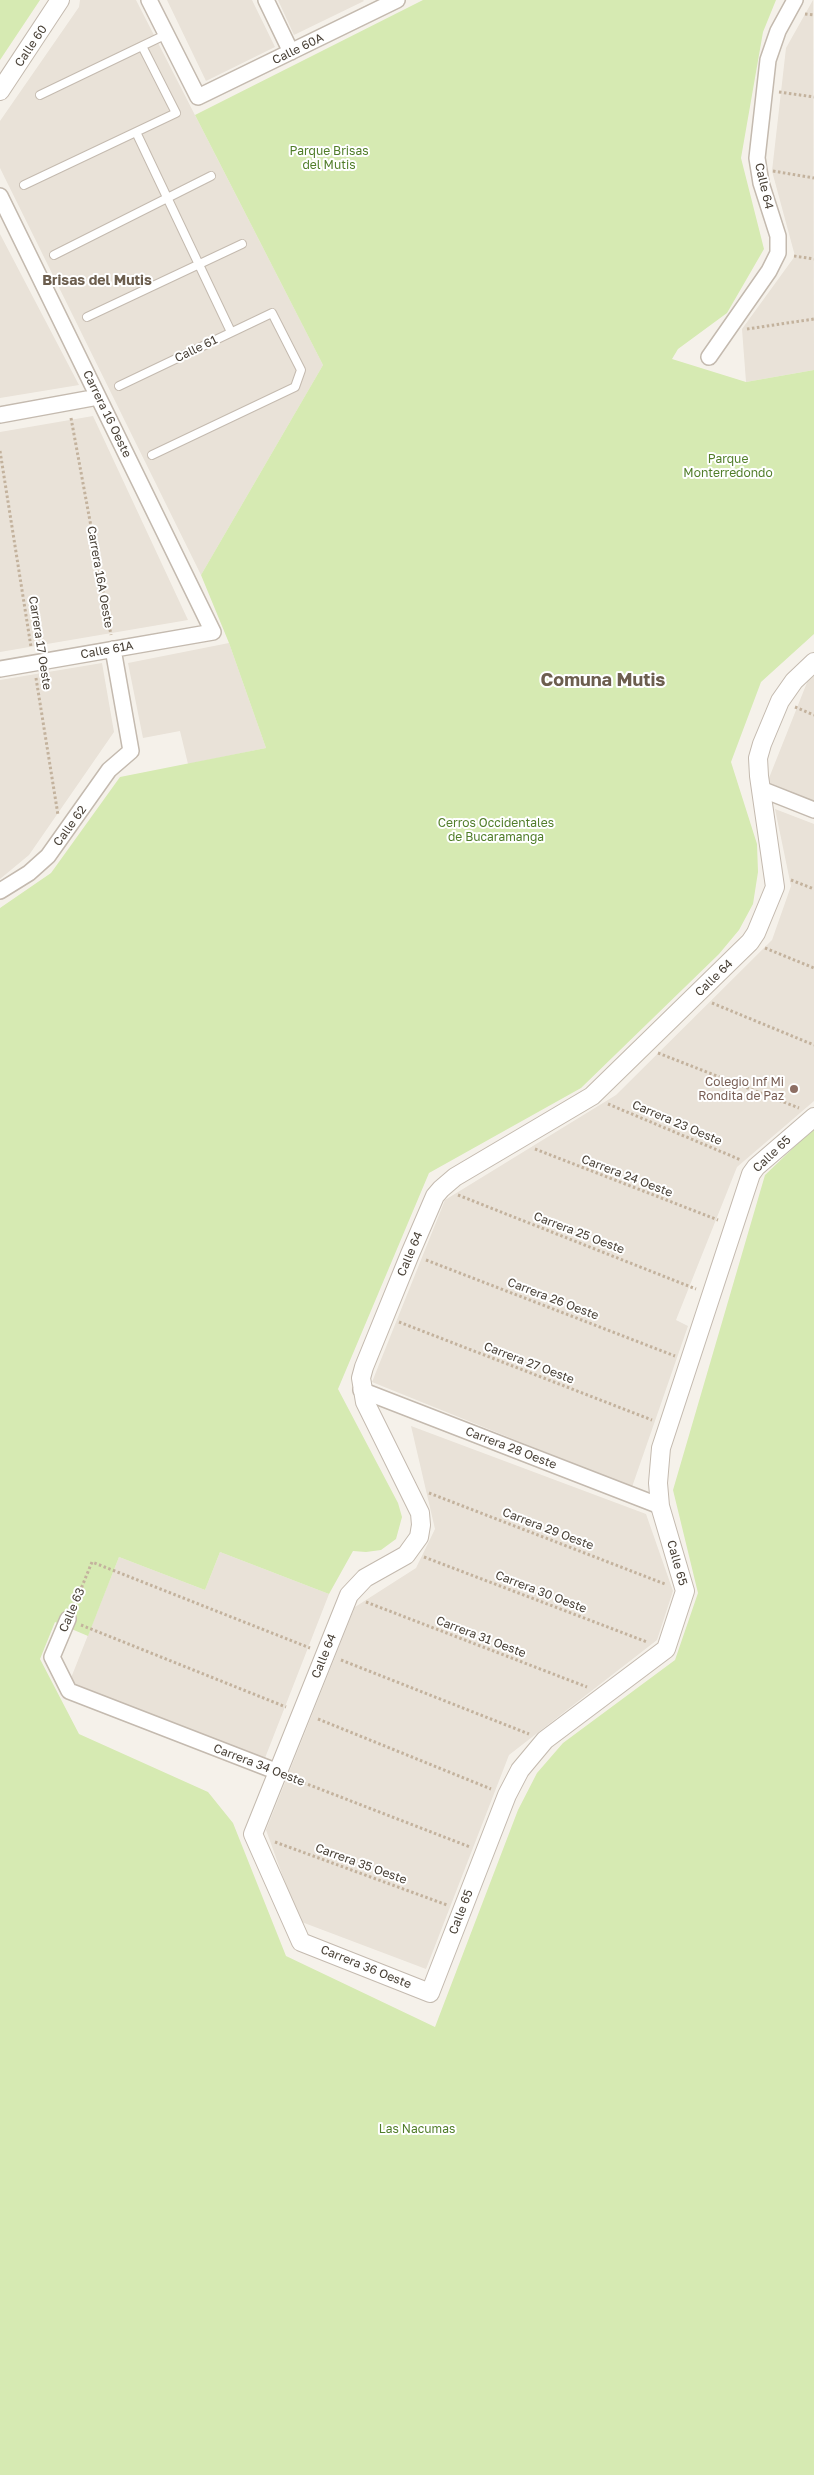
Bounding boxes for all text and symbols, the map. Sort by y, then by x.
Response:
street label: Calle 60 [12,22,50,70]
street label: Calle 60A [270,30,326,68]
park label: Parque Brisas del Mutis [289,144,369,172]
street label: Calle 64 [752,161,776,211]
district label: Brisas del Mutis [42,273,152,289]
street label: Calle 61 [172,333,220,365]
street label: Carrera 16 Oeste [80,368,134,460]
park label: Parque Monterredondo [683,452,773,480]
street label: Carrera 16A Oeste [84,525,116,629]
street label: Carrera 17 Oeste [25,595,55,691]
street label: Calle 61A [79,638,135,662]
district label: Comuna Mutis [541,669,665,691]
street label: Calle 62 [50,803,90,849]
park label: Cerros Occidentales de Bucaramanga [438,816,554,844]
street label: Calle 64 [692,956,736,1000]
place label: Colegio Inf Mi Rondita de Paz [698,1075,784,1103]
marker: Colegio Inf Mi Rondita de Paz [788,1083,800,1095]
street label: Carrera 23 Oeste [630,1098,724,1148]
street label: Calle 65 [750,1133,794,1175]
street label: Carrera 24 Oeste [579,1152,675,1200]
street label: Carrera 25 Oeste [531,1209,627,1257]
street label: Calle 64 [394,1230,426,1278]
street label: Carrera 26 Oeste [505,1275,601,1323]
street label: Carrera 27 Oeste [482,1339,576,1387]
street label: Carrera 28 Oeste [463,1424,559,1472]
street label: Carrera 29 Oeste [500,1505,596,1553]
street label: Calle 65 [664,1539,690,1587]
street label: Carrera 30 Oeste [493,1568,589,1616]
street label: Calle 63 [56,1586,88,1634]
street label: Carrera 31 Oeste [434,1613,528,1661]
street label: Calle 64 [309,1631,339,1681]
street label: Carrera 34 Oeste [211,1741,307,1789]
street label: Carrera 35 Oeste [313,1841,409,1887]
street label: Calle 65 [446,1888,476,1936]
street label: Carrera 36 Oeste [318,1942,414,1992]
park label: Las Nacumas [379,2122,455,2136]

